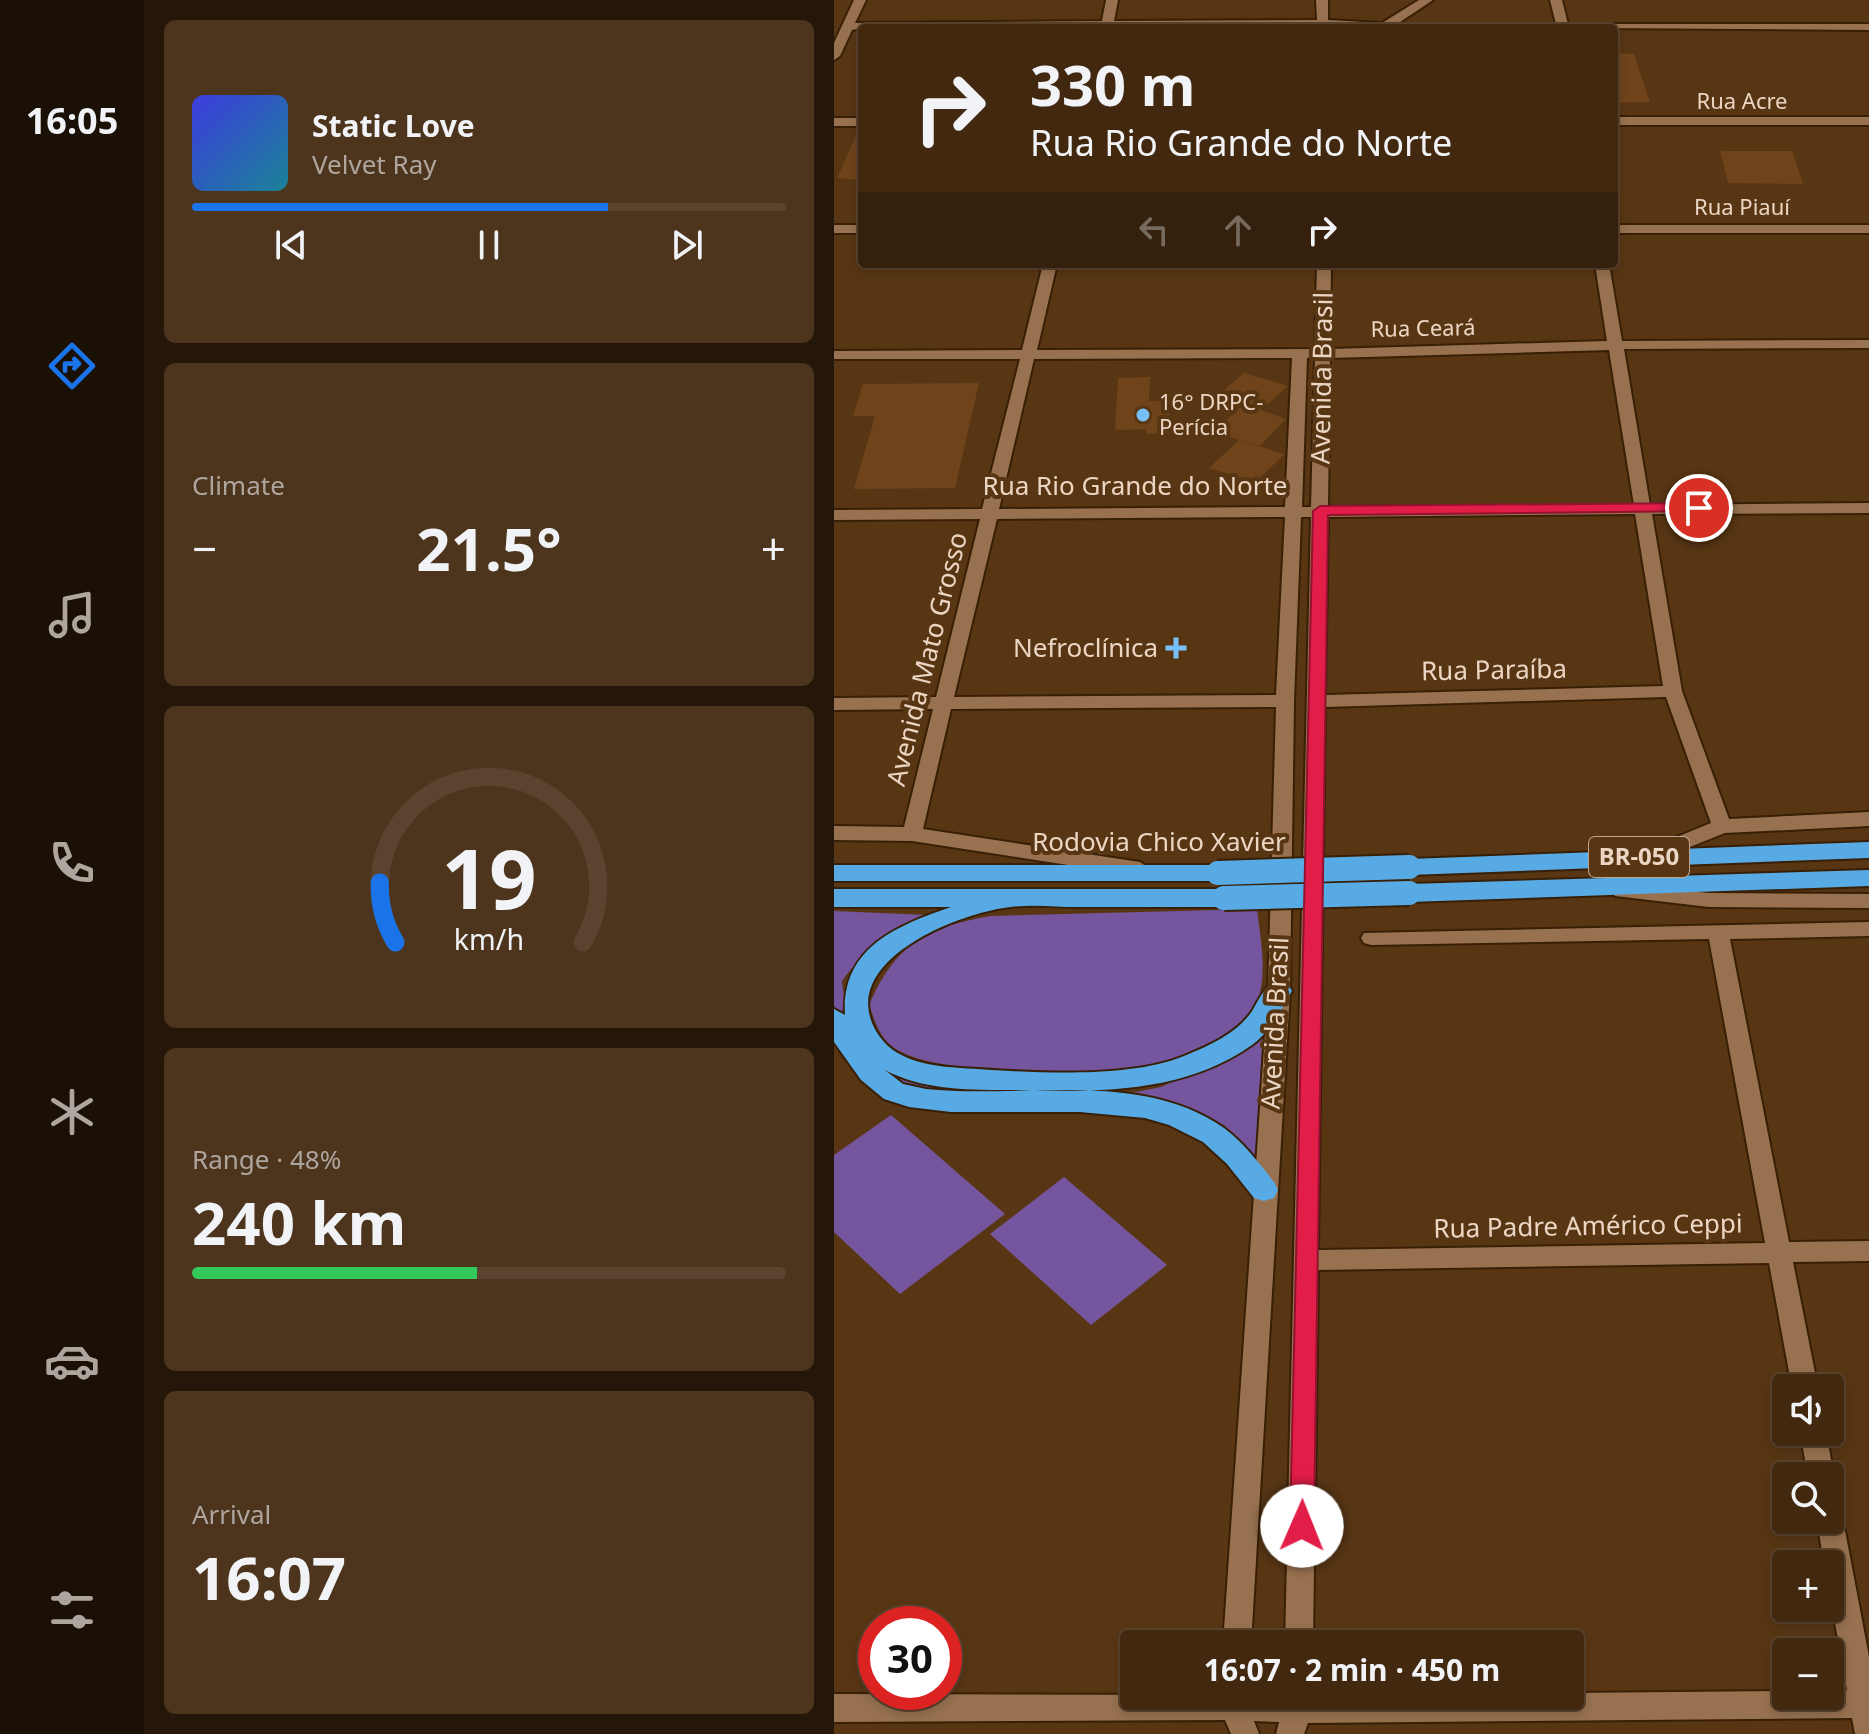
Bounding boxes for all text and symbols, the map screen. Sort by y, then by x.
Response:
text: 330 m [1030,46,1195,122]
icon: right [898,56,1002,160]
street label: Rua Acre [1696,85,1788,115]
text: 16:05 [26,96,118,145]
text: Static Love [312,105,475,146]
text: Rua Rio Grande do Norte [1030,118,1452,167]
text: Velvet Ray [312,146,437,182]
street label: Rua Piauí [1694,191,1791,221]
icon: left [1132,208,1176,252]
icon: ahead [1216,208,1260,252]
icon: right [1300,208,1344,252]
icon: previous [269,223,313,267]
icon: pause [467,223,511,267]
icon: next [665,223,709,267]
street label: Avenida Brasil [1302,292,1340,464]
street label: Rua Ceará [1370,311,1476,343]
icon: directions [44,338,100,394]
place label: 16° DRPC- Perícia [1159,386,1263,441]
marker: 16° DRPC- Perícia [1134,406,1152,424]
text: Climate [192,467,285,503]
street label: Rua Rio Grande do Norte [983,467,1287,503]
pin [1665,474,1733,542]
icon: arrive [1677,486,1721,530]
text: 21.5° [416,507,562,589]
text: − [192,518,217,578]
text: + [761,518,786,578]
street label: Avenida Mato Grosso [877,528,975,789]
icon: music [44,587,100,643]
place label: Nefroclínica [1013,629,1158,665]
marker: Nefroclínica [1165,637,1187,659]
street label: Rua Paraíba [1421,650,1567,688]
text: 19 [441,820,537,933]
street label: Rodovia Chico Xavier [1032,823,1286,859]
icon: phone [44,835,100,891]
road number: BR-050 [1589,837,1689,877]
text: km/h [454,919,524,958]
street label: Avenida Brasil [1252,936,1296,1110]
icon: climate [44,1084,100,1140]
text: Range · 48% [192,1141,341,1177]
text: 240 km [192,1181,406,1263]
street label: Rua Padre Américo Ceppi [1433,1204,1743,1246]
icon: car [44,1333,100,1389]
map controls [1772,1374,1844,1710]
button: sound [1772,1374,1844,1446]
button: search [1772,1462,1844,1534]
position arrow [1260,1484,1344,1568]
text: Arrival [192,1496,271,1532]
text: 16:07 [192,1536,346,1618]
button: + [1772,1550,1844,1622]
icon: filters [44,1582,100,1638]
speed limit sign: 30 [858,1606,962,1710]
button: − [1772,1638,1844,1710]
text: 16:07 · 2 min · 450 m [1204,1649,1500,1690]

